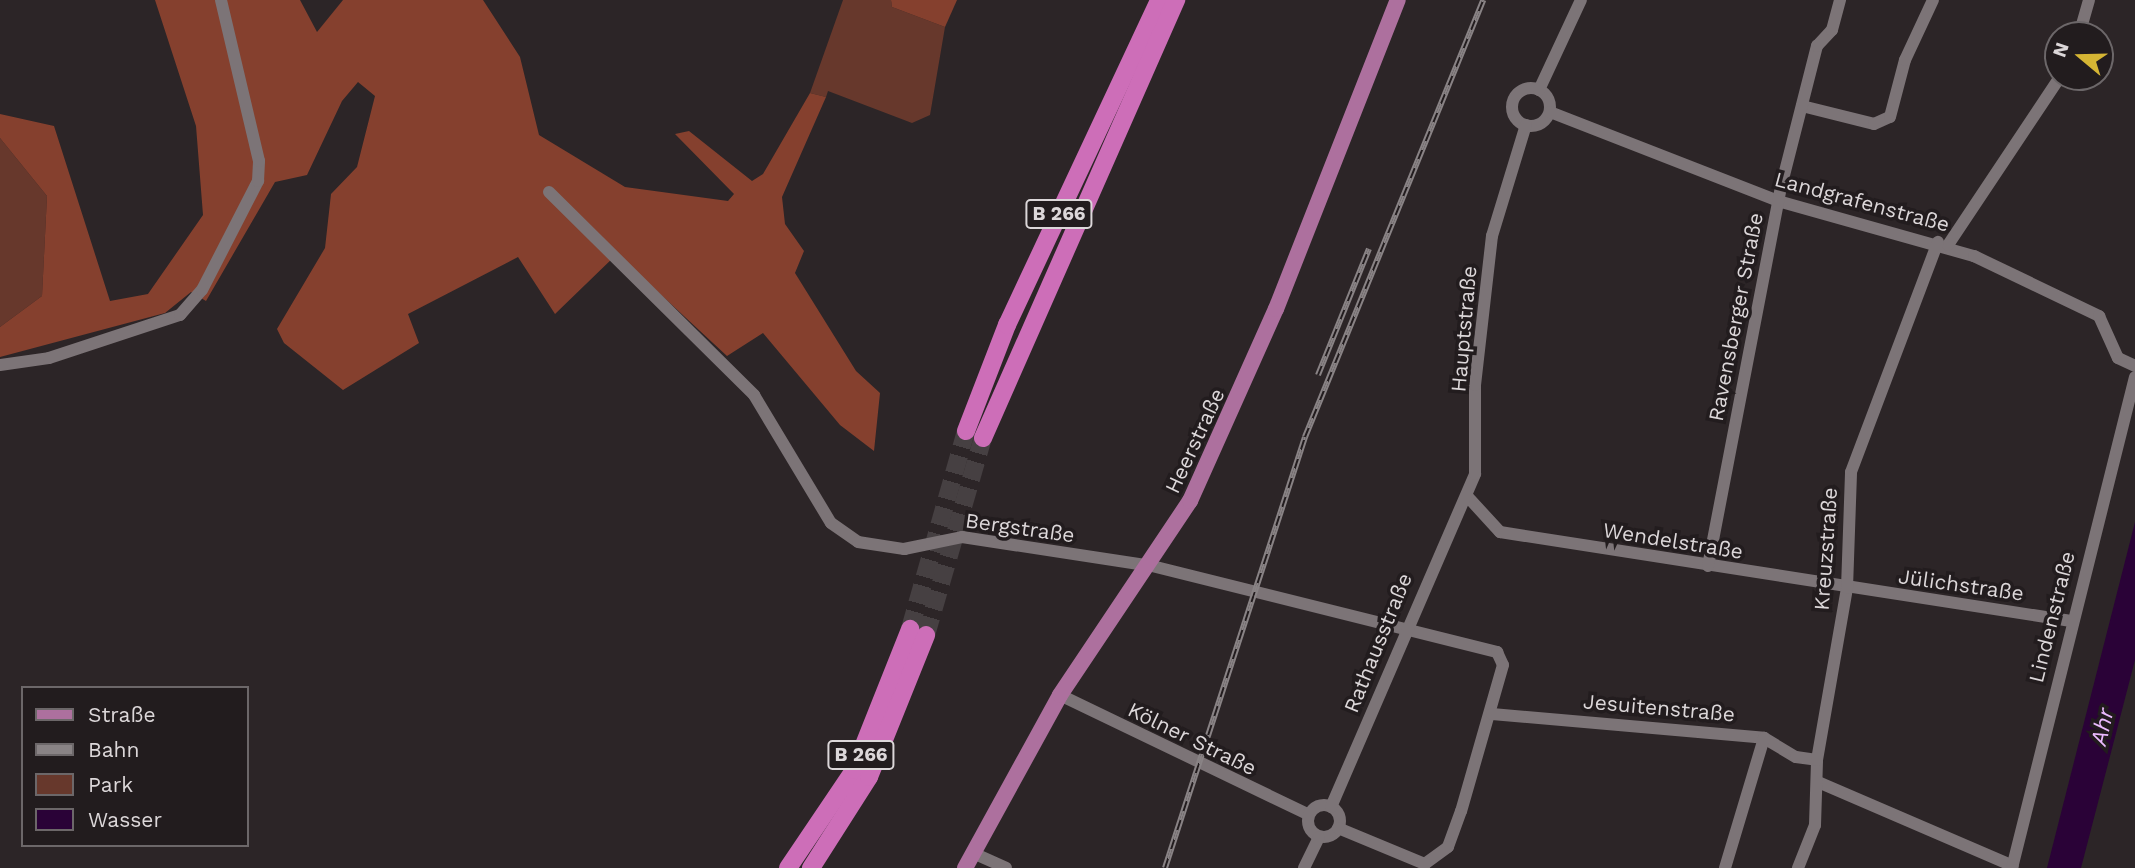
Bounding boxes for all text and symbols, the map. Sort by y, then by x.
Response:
north arrow [2044,21,2114,91]
text: N [2047,39,2074,60]
street label: Landgrafenstraße [1772,167,1952,237]
road number: B 266 [1024,198,1094,230]
street label: Ravensberger Straße [1703,210,1769,424]
street label: Hauptstraße [1446,265,1482,393]
street label: Heerstraße [1160,385,1230,497]
street label: Kreuzstraße [1809,487,1843,611]
street label: Bergstraße [964,508,1076,548]
street label: Wendelstraße [1601,517,1745,565]
street label: Lindenstraße [2024,549,2080,685]
street label: Jülichstraße [1897,564,2025,606]
street label: Rathausstraße [1339,570,1417,716]
legend [21,686,248,847]
street label: Jesuitenstraße [1582,689,1736,727]
street label: Kölner Straße [1123,697,1261,781]
text: Straße [88,702,156,727]
water label: Ahr [2085,706,2121,748]
text: Bahn [88,737,140,762]
road number: B 266 [826,740,896,770]
text: Park [88,772,133,797]
text: Wasser [88,807,162,832]

